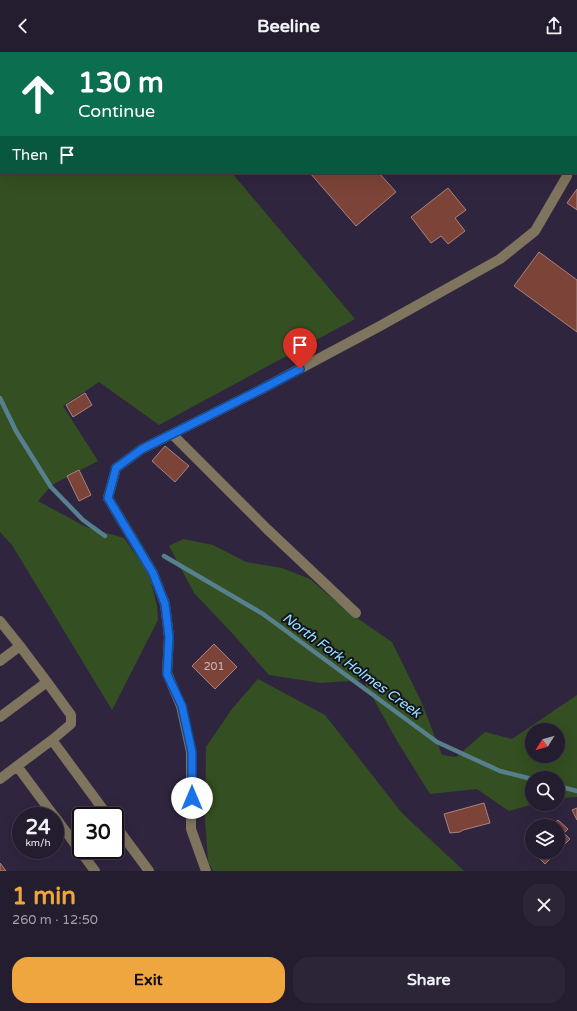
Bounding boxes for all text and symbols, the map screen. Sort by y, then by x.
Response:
icon: back [12,15,34,37]
text: Beeline [257,15,320,37]
icon: share [543,15,565,37]
text: 130 m [78,66,164,100]
icon: ahead [12,68,64,120]
text: Continue [78,100,155,122]
icon: arrive [56,144,78,166]
text: Then [12,146,48,164]
pin [283,328,317,369]
icon: arrive [289,334,311,356]
water label: North Fork Holmes Creek [279,609,425,722]
house number: 201 [204,660,224,673]
north arrow [525,723,565,763]
map controls [525,723,565,859]
button: search [525,771,565,811]
position arrow [171,777,213,819]
speed limit sign: 30 [72,807,124,859]
text: 24 [25,816,51,840]
button: layers [525,819,565,859]
text: km/h [25,837,51,849]
text: 1 min [12,882,76,911]
button: close [523,884,565,926]
text: 260 m · 12:50 [12,912,98,928]
button: Exit [12,957,285,1003]
button: Share [293,957,565,1003]

